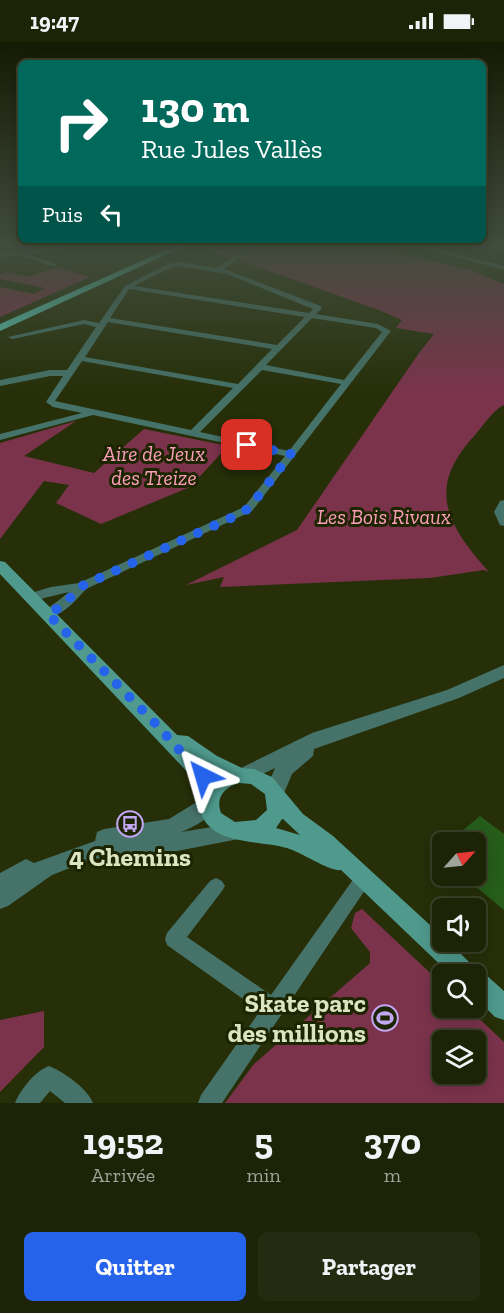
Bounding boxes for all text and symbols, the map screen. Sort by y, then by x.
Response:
text: 19:47 [30,8,79,35]
text: 130 m [141,82,249,133]
icon: right [42,84,120,162]
text: Rue Jules Vallès [141,133,323,165]
icon: left [95,198,128,231]
text: Puis [42,201,83,228]
pin [221,419,272,470]
icon: arrive [230,428,263,461]
park label: Aire de Jeux des Treize [102,441,205,490]
park label: Les Bois Rivaux [317,504,451,529]
position arrow [171,744,235,808]
bus stop icon: 4 Chemins [115,809,145,839]
north arrow [432,832,486,886]
map controls [432,832,486,1084]
place label: 4 Chemins [69,841,191,873]
button: sound [432,898,486,952]
button: search [432,964,486,1018]
place label: Skate parc des millions [228,987,366,1049]
sports icon: Skate parc des millions [370,1003,400,1033]
button: layers [432,1030,486,1084]
text: 19:52 [83,1120,164,1163]
text: 5 [254,1120,273,1163]
text: 370 [363,1120,421,1163]
text: Arrivée [91,1163,155,1187]
text: min [246,1163,281,1187]
text: m [384,1163,401,1187]
button: Quitter [24,1232,246,1301]
button: Partager [258,1232,480,1301]

